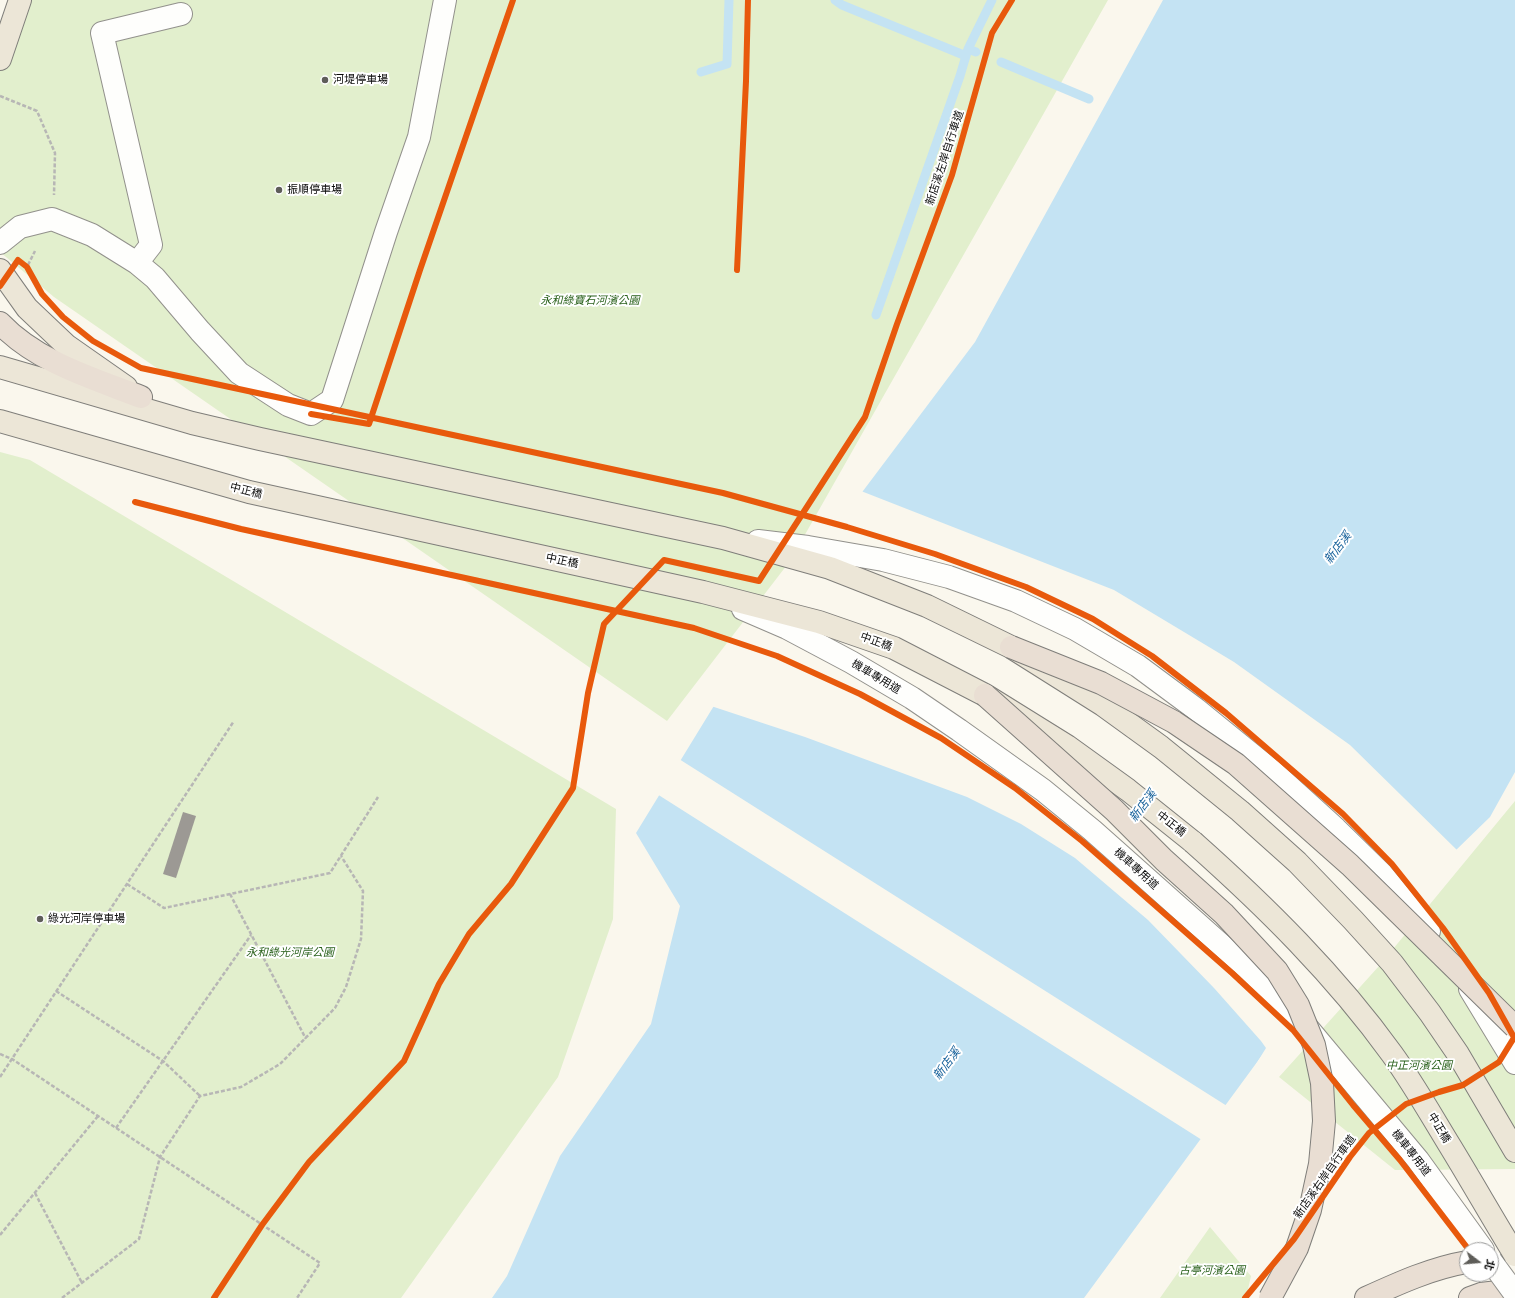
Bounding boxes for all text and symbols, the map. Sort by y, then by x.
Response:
place label: 河堤停車場 [333,73,388,87]
marker: 河堤停車場 [320,75,330,85]
street label: 新店溪左岸自行車道 [923,109,967,207]
place label: 振順停車場 [287,183,342,197]
marker: 振順停車場 [274,185,284,195]
park label: 永和綠寶石河濱公園 [541,294,639,308]
street label: 中正橋 [228,481,264,501]
water label: 新店溪 [1321,529,1355,567]
street label: 中正橋 [544,551,580,571]
street label: 中正橋 [858,630,894,654]
street label: 機車專用道 [849,657,903,697]
water label: 新店溪 [1126,787,1160,825]
street label: 中正橋 [1154,809,1188,839]
street label: 機車專用道 [1111,846,1161,892]
place label: 綠光河岸停車場 [48,912,125,926]
marker: 綠光河岸停車場 [35,914,45,924]
park label: 永和綠光河岸公園 [246,946,334,960]
water label: 新店溪 [930,1045,964,1083]
park label: 中正河濱公園 [1386,1059,1452,1073]
street label: 中正橋 [1425,1110,1453,1146]
street label: 機車專用道 [1389,1127,1433,1179]
street label: 新店溪右岸自行車道 [1291,1133,1359,1221]
north arrow [1459,1242,1499,1282]
text: 北 [1481,1258,1498,1272]
park label: 古亭河濱公園 [1179,1264,1245,1278]

